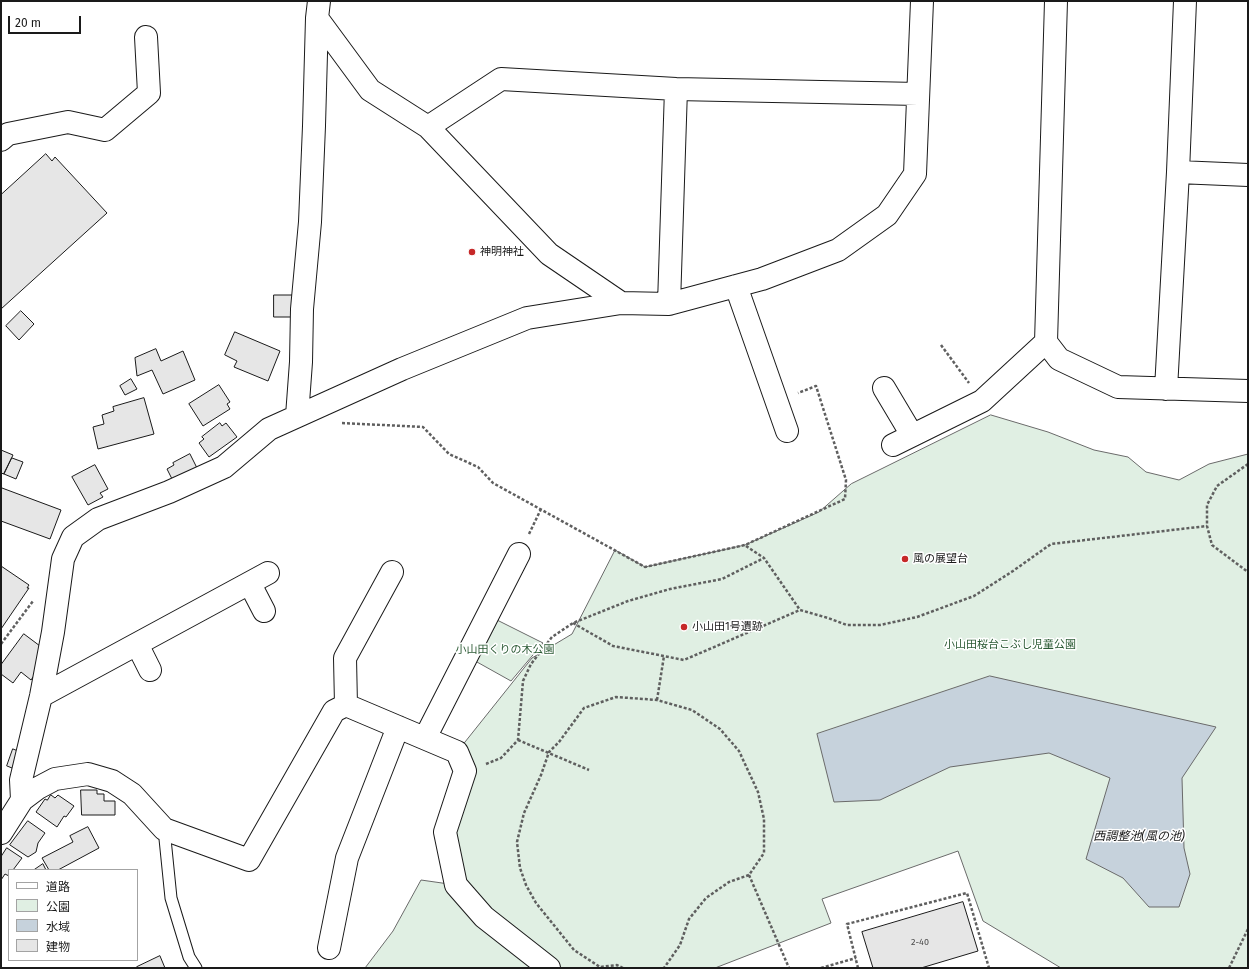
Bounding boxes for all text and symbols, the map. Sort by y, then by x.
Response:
scale bar [10,8,83,34]
text: 20 m [15,16,41,30]
place label: 神明神社 [480,245,524,259]
marker: 神明神社 [467,247,477,257]
place label: 風の展望台 [913,552,968,566]
marker: 風の展望台 [900,554,910,564]
place label: 小山田1号遺跡 [692,620,763,634]
marker: 小山田1号遺跡 [679,622,689,632]
park label: 小山田桜台こぶし児童公園 [944,638,1076,652]
park label: 小山田くりの木公園 [456,643,554,657]
water label: 西調整池(風の池) [1093,830,1185,844]
legend [8,869,138,961]
text: 道路 [46,880,70,894]
text: 公園 [46,900,70,914]
text: 水域 [46,920,70,934]
house number: 2-40 [911,937,929,947]
text: 建物 [46,940,70,954]

